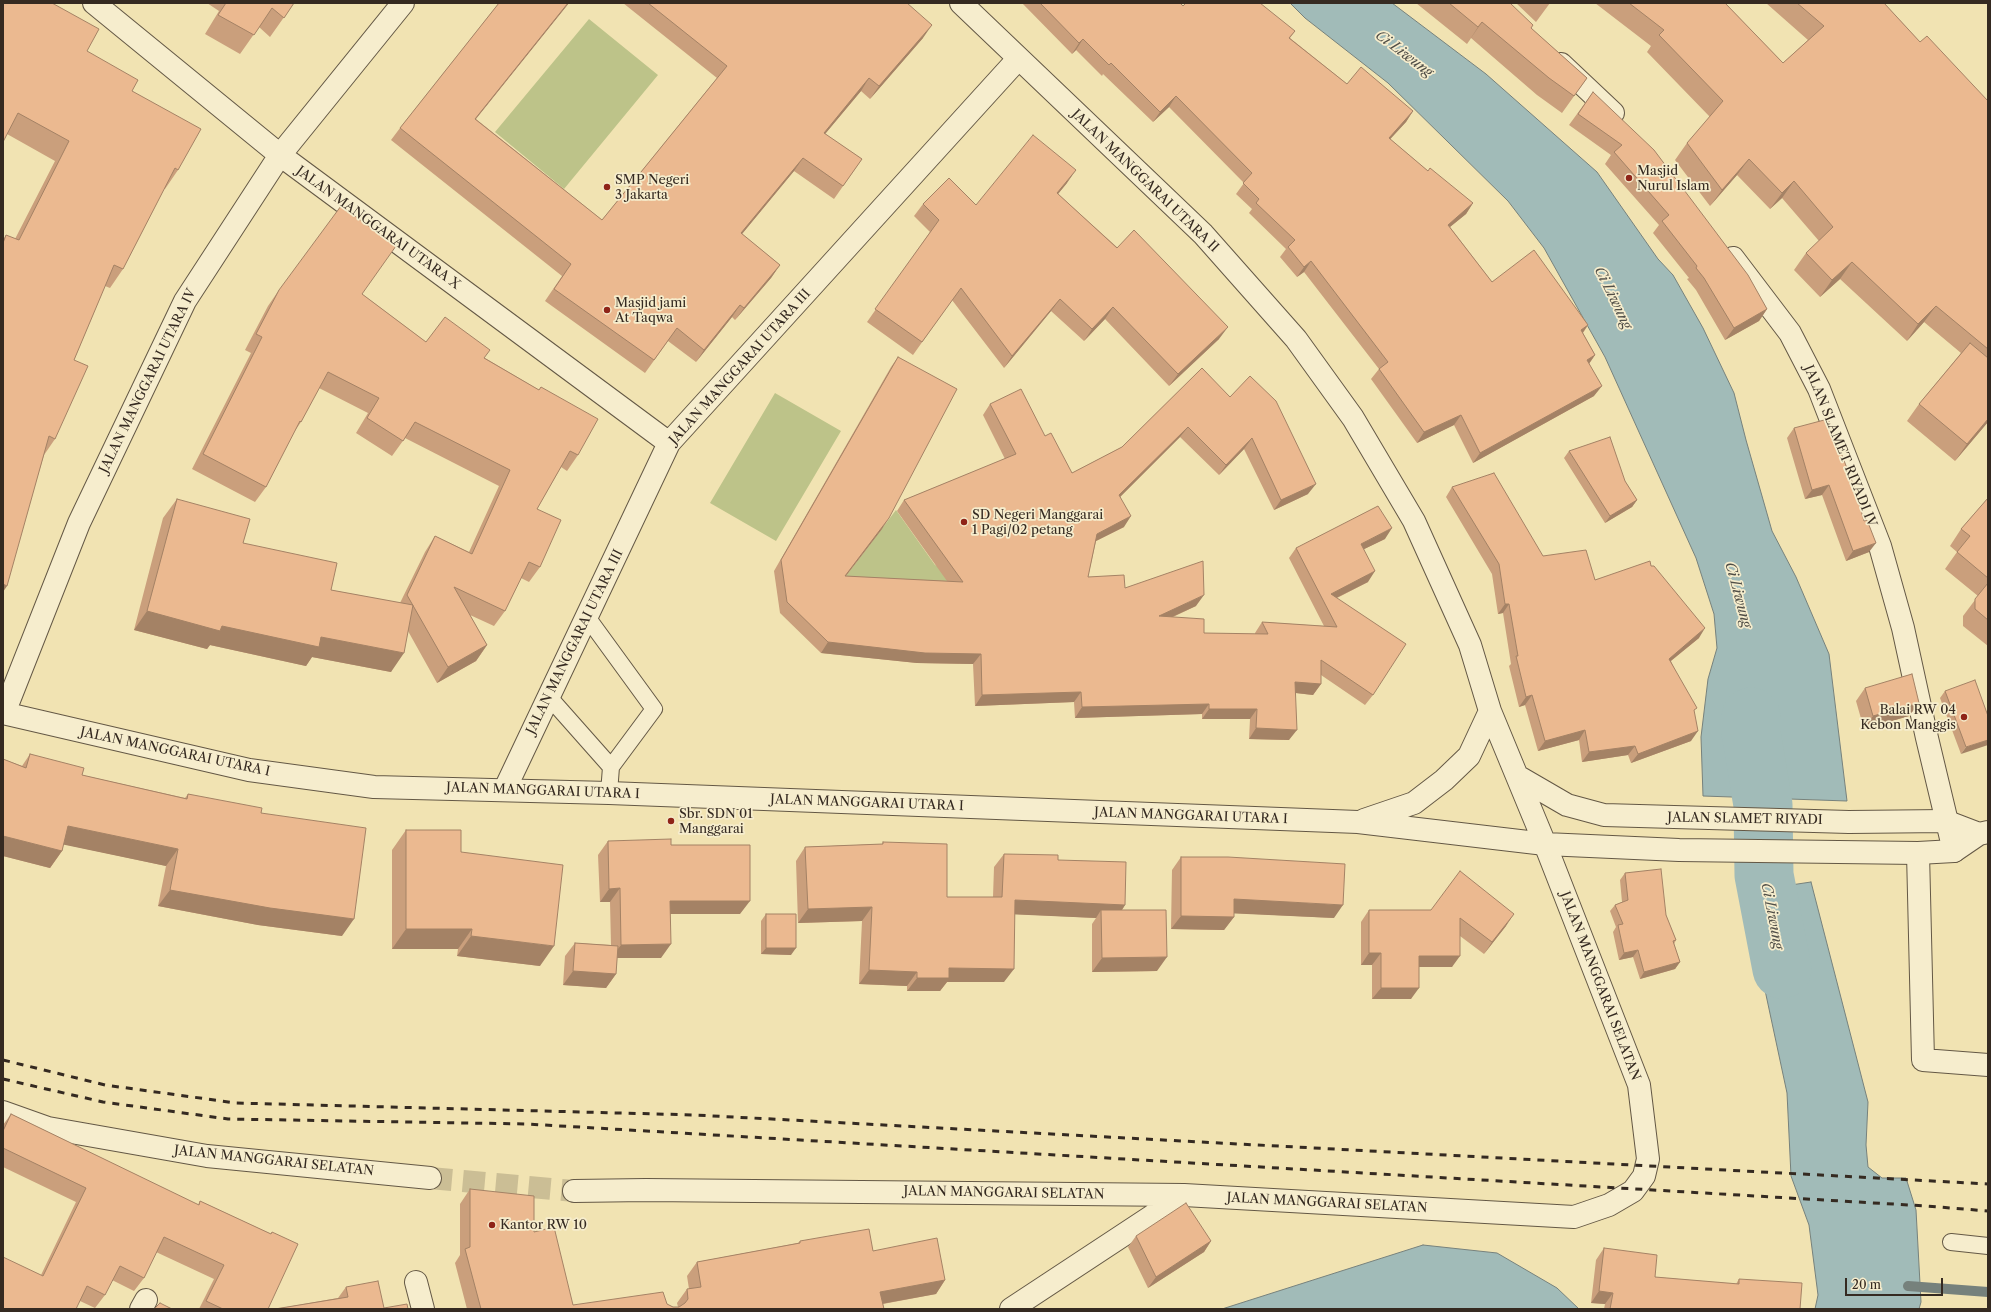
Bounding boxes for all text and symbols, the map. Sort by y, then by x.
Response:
water label: Ci Liwung [1372,27,1436,81]
street label: JALAN MANGGARAI UTARA II [1068,106,1222,256]
street label: JALAN MANGGARAI UTARA X [293,163,463,293]
place label: Masjid Nurul Islam [1637,163,1710,194]
place label: SMP Negeri 3 Jakarta [615,172,689,203]
marker: Masjid Nurul Islam [1624,173,1634,183]
marker: SMP Negeri 3 Jakarta [602,182,612,192]
water label: Ci Liwung [1591,264,1635,332]
street label: JALAN MANGGARAI UTARA IV [96,286,200,476]
street label: JALAN MANGGARAI UTARA III [666,286,814,448]
place label: Masjid jami At Taqwa [615,295,686,326]
marker: Masjid jami At Taqwa [602,305,612,315]
street label: JALAN SLAMET RIYADI IV [1800,363,1880,529]
place label: SD Negeri Manggarai 1 Pagi/02 petang [972,507,1103,538]
marker: SD Negeri Manggarai 1 Pagi/02 petang [959,517,969,527]
street label: JALAN MANGGARAI UTARA III [523,547,627,737]
water label: Ci Liwung [1721,560,1755,630]
place label: Balai RW 04 Kebon Manggis [1860,702,1956,733]
marker: Balai RW 04 Kebon Manggis [1959,712,1969,722]
street label: JALAN MANGGARAI UTARA I [79,724,271,780]
street label: JALAN MANGGARAI UTARA I [446,780,640,802]
street label: JALAN MANGGARAI UTARA I [770,792,964,814]
street label: JALAN MANGGARAI UTARA I [1094,805,1288,827]
place label: Sbr. SDN 01 Manggarai [679,806,753,837]
street label: JALAN SLAMET RIYADI [1667,810,1823,828]
marker: Sbr. SDN 01 Manggarai [666,816,676,826]
water label: Ci Liwung [1757,881,1787,951]
street label: JALAN MANGGARAI SELATAN [1557,889,1643,1083]
street label: JALAN MANGGARAI SELATAN [173,1143,375,1179]
street label: JALAN MANGGARAI SELATAN [903,1183,1105,1203]
street label: JALAN MANGGARAI SELATAN [1226,1190,1428,1216]
place label: Kantor RW 10 [500,1217,587,1233]
marker: Kantor RW 10 [487,1220,497,1230]
scale bar [1847,1270,1945,1296]
text: 20 m [1852,1277,1881,1292]

